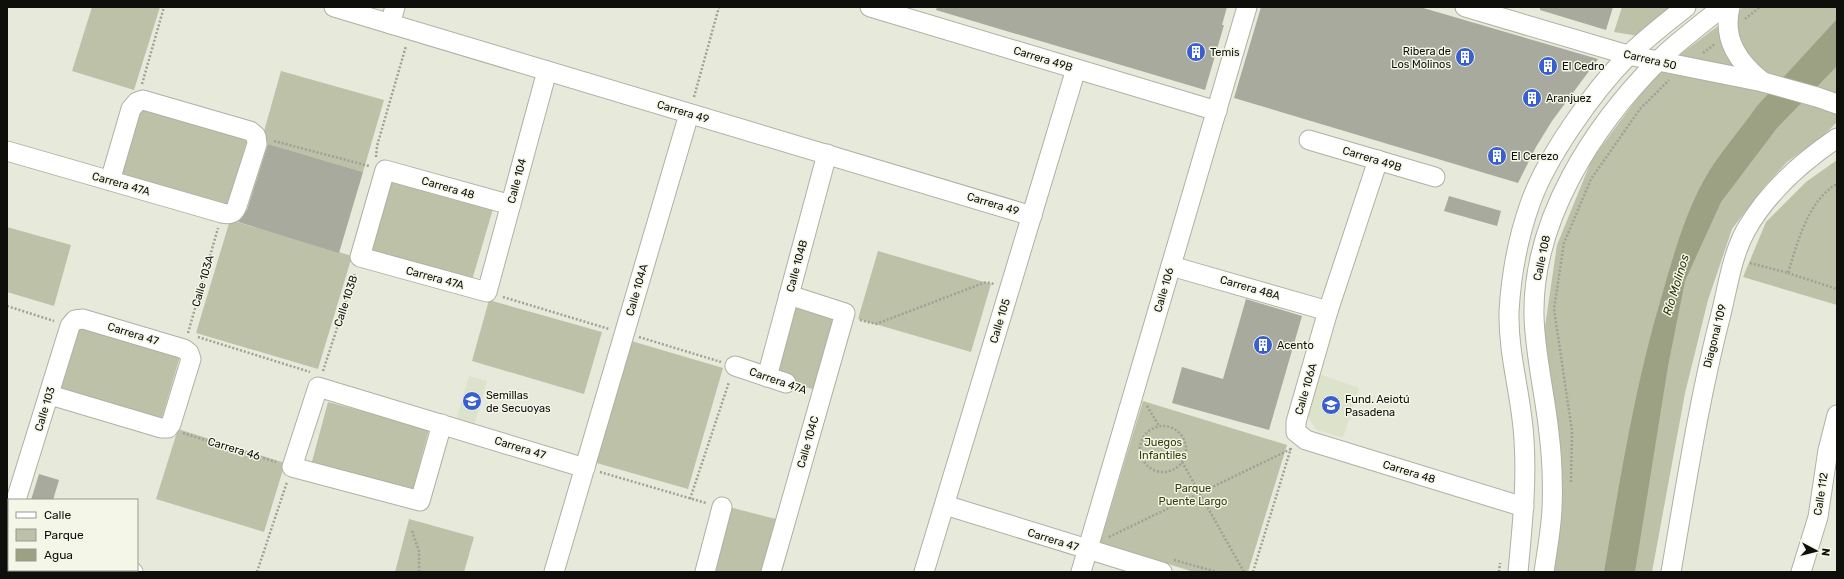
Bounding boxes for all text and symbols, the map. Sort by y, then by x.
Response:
building icon: Temis [1185,41,1207,63]
street label: Carrera 49B [1012,44,1074,74]
place label: Ribera de Los Molinos [1391,45,1451,71]
place label: Temis [1210,46,1240,59]
building icon: Ribera de Los Molinos [1454,46,1476,68]
street label: Carrera 50 [1622,48,1678,72]
building icon: El Cedro [1537,55,1559,77]
place label: El Cedro [1562,60,1604,73]
building icon: Aranjuez [1521,87,1543,109]
place label: Aranjuez [1546,92,1592,105]
street label: Carrera 49 [655,98,711,126]
street label: Carrera 49B [1341,144,1403,174]
building icon: El Cerezo [1486,145,1508,167]
place label: El Cerezo [1511,150,1559,163]
street label: Calle 104 [505,157,529,205]
street label: Carrera 47A [90,170,152,199]
street label: Carrera 48 [420,174,476,202]
street label: Carrera 49 [965,190,1021,218]
street label: Calle 108 [1531,234,1553,282]
street label: Calle 104B [784,238,810,294]
street label: Calle 103A [189,253,217,308]
water label: Río Molinos [1660,253,1692,317]
street label: Calle 104A [623,262,651,318]
street label: Carrera 47A [404,264,466,292]
street label: Calle 106 [1151,266,1177,314]
street label: Carrera 48A [1218,273,1282,303]
street label: Calle 103B [332,274,360,328]
street label: Calle 105 [987,297,1013,345]
street label: Diagonal 109 [1701,303,1729,369]
street label: Carrera 47 [106,320,161,348]
building icon: Acento [1252,334,1274,356]
place label: Acento [1277,339,1314,352]
street label: Calle 106A [1292,361,1320,416]
street label: Carrera 47A [748,365,809,397]
street label: Calle 103 [32,385,58,433]
place label: Semillas de Secuoyas [486,389,551,415]
school or university icon: Semillas de Secuoyas [461,390,483,412]
place label: Fund. Aeiotú Pasadena [1345,393,1410,419]
school or university icon: Fund. Aeiotú Pasadena [1320,394,1342,416]
street label: Calle 104C [794,415,822,469]
street label: Carrera 47 [493,434,548,462]
street label: Carrera 46 [206,435,262,463]
park label: Juegos Infantiles [1139,436,1187,462]
street label: Carrera 48 [1381,458,1437,486]
street label: Calle 112 [1811,472,1831,516]
park label: Parque Puente Largo [1159,482,1227,508]
legend [8,499,138,571]
text: Calle [44,508,71,522]
street label: Carrera 47 [1026,526,1081,554]
text: Parque [44,528,84,542]
north arrow [1796,531,1836,571]
text: N [1818,547,1832,557]
text: Agua [44,548,73,562]

